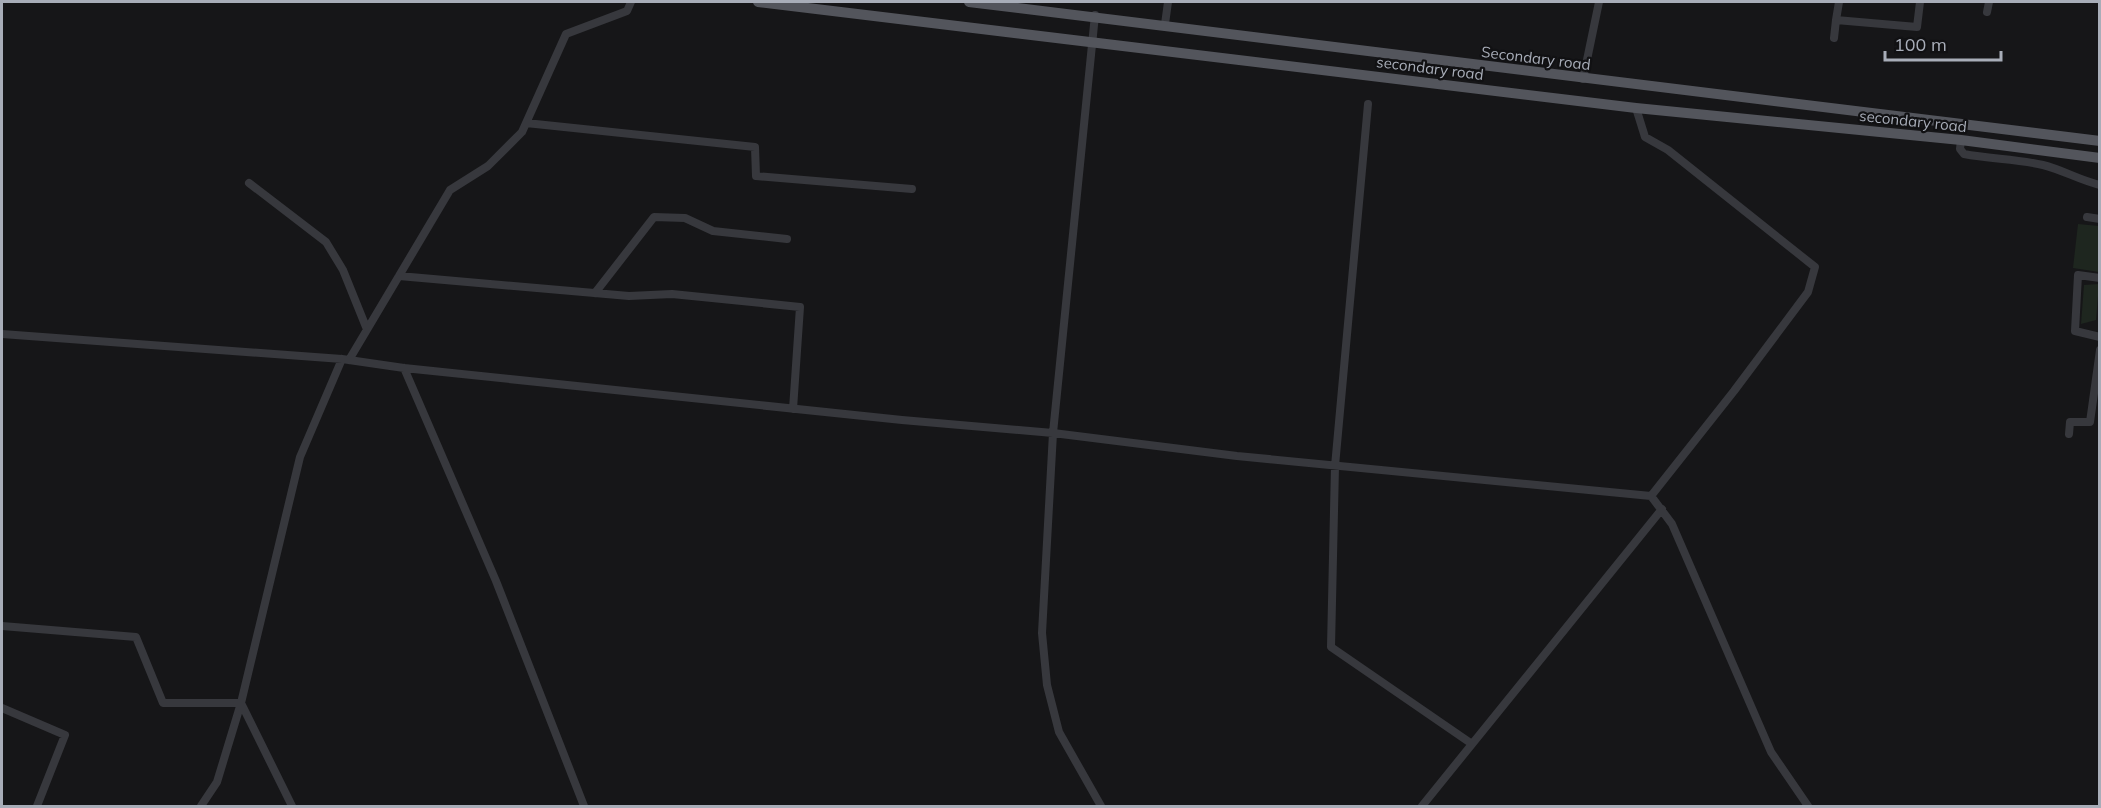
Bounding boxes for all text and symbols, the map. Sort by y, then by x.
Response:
scale bar [1885,24,2000,62]
text: 100 m [1894,33,1947,56]
street label: Secondary road [1480,42,1592,74]
street label: secondary road [1375,52,1485,84]
street label: secondary road [1858,106,1968,136]

